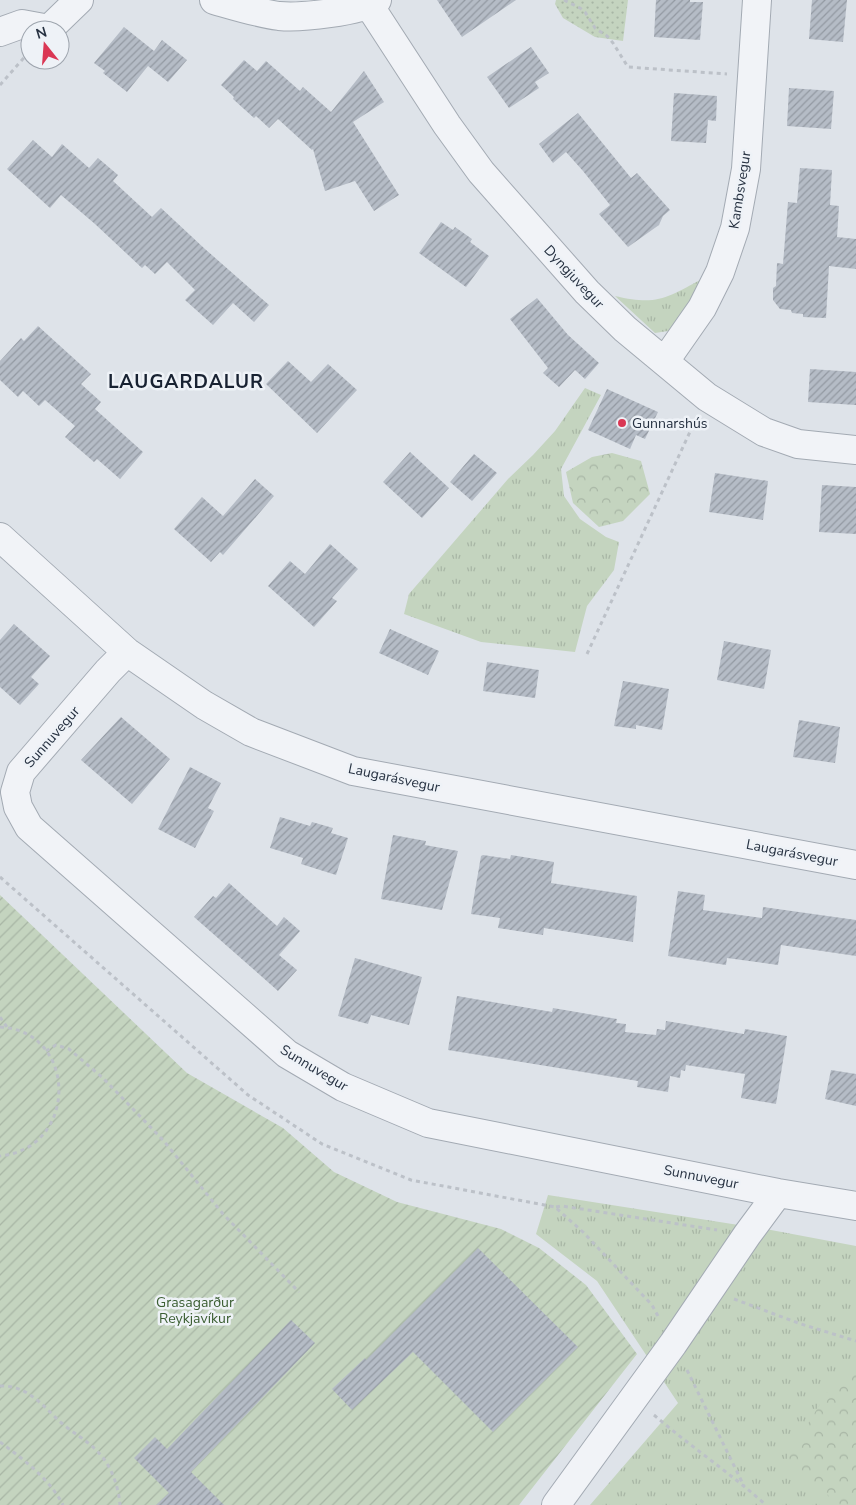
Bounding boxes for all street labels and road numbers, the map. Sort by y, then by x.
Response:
street label: Kambsvegur [724,150,756,230]
street label: Dyngjuvegur [540,241,608,313]
street label: Sunnuvegur [20,702,84,772]
street label: Laugarásvegur [346,759,442,797]
street label: Laugarásvegur [744,835,840,871]
street label: Sunnuvegur [277,1040,351,1096]
street label: Sunnuvegur [662,1160,740,1194]

